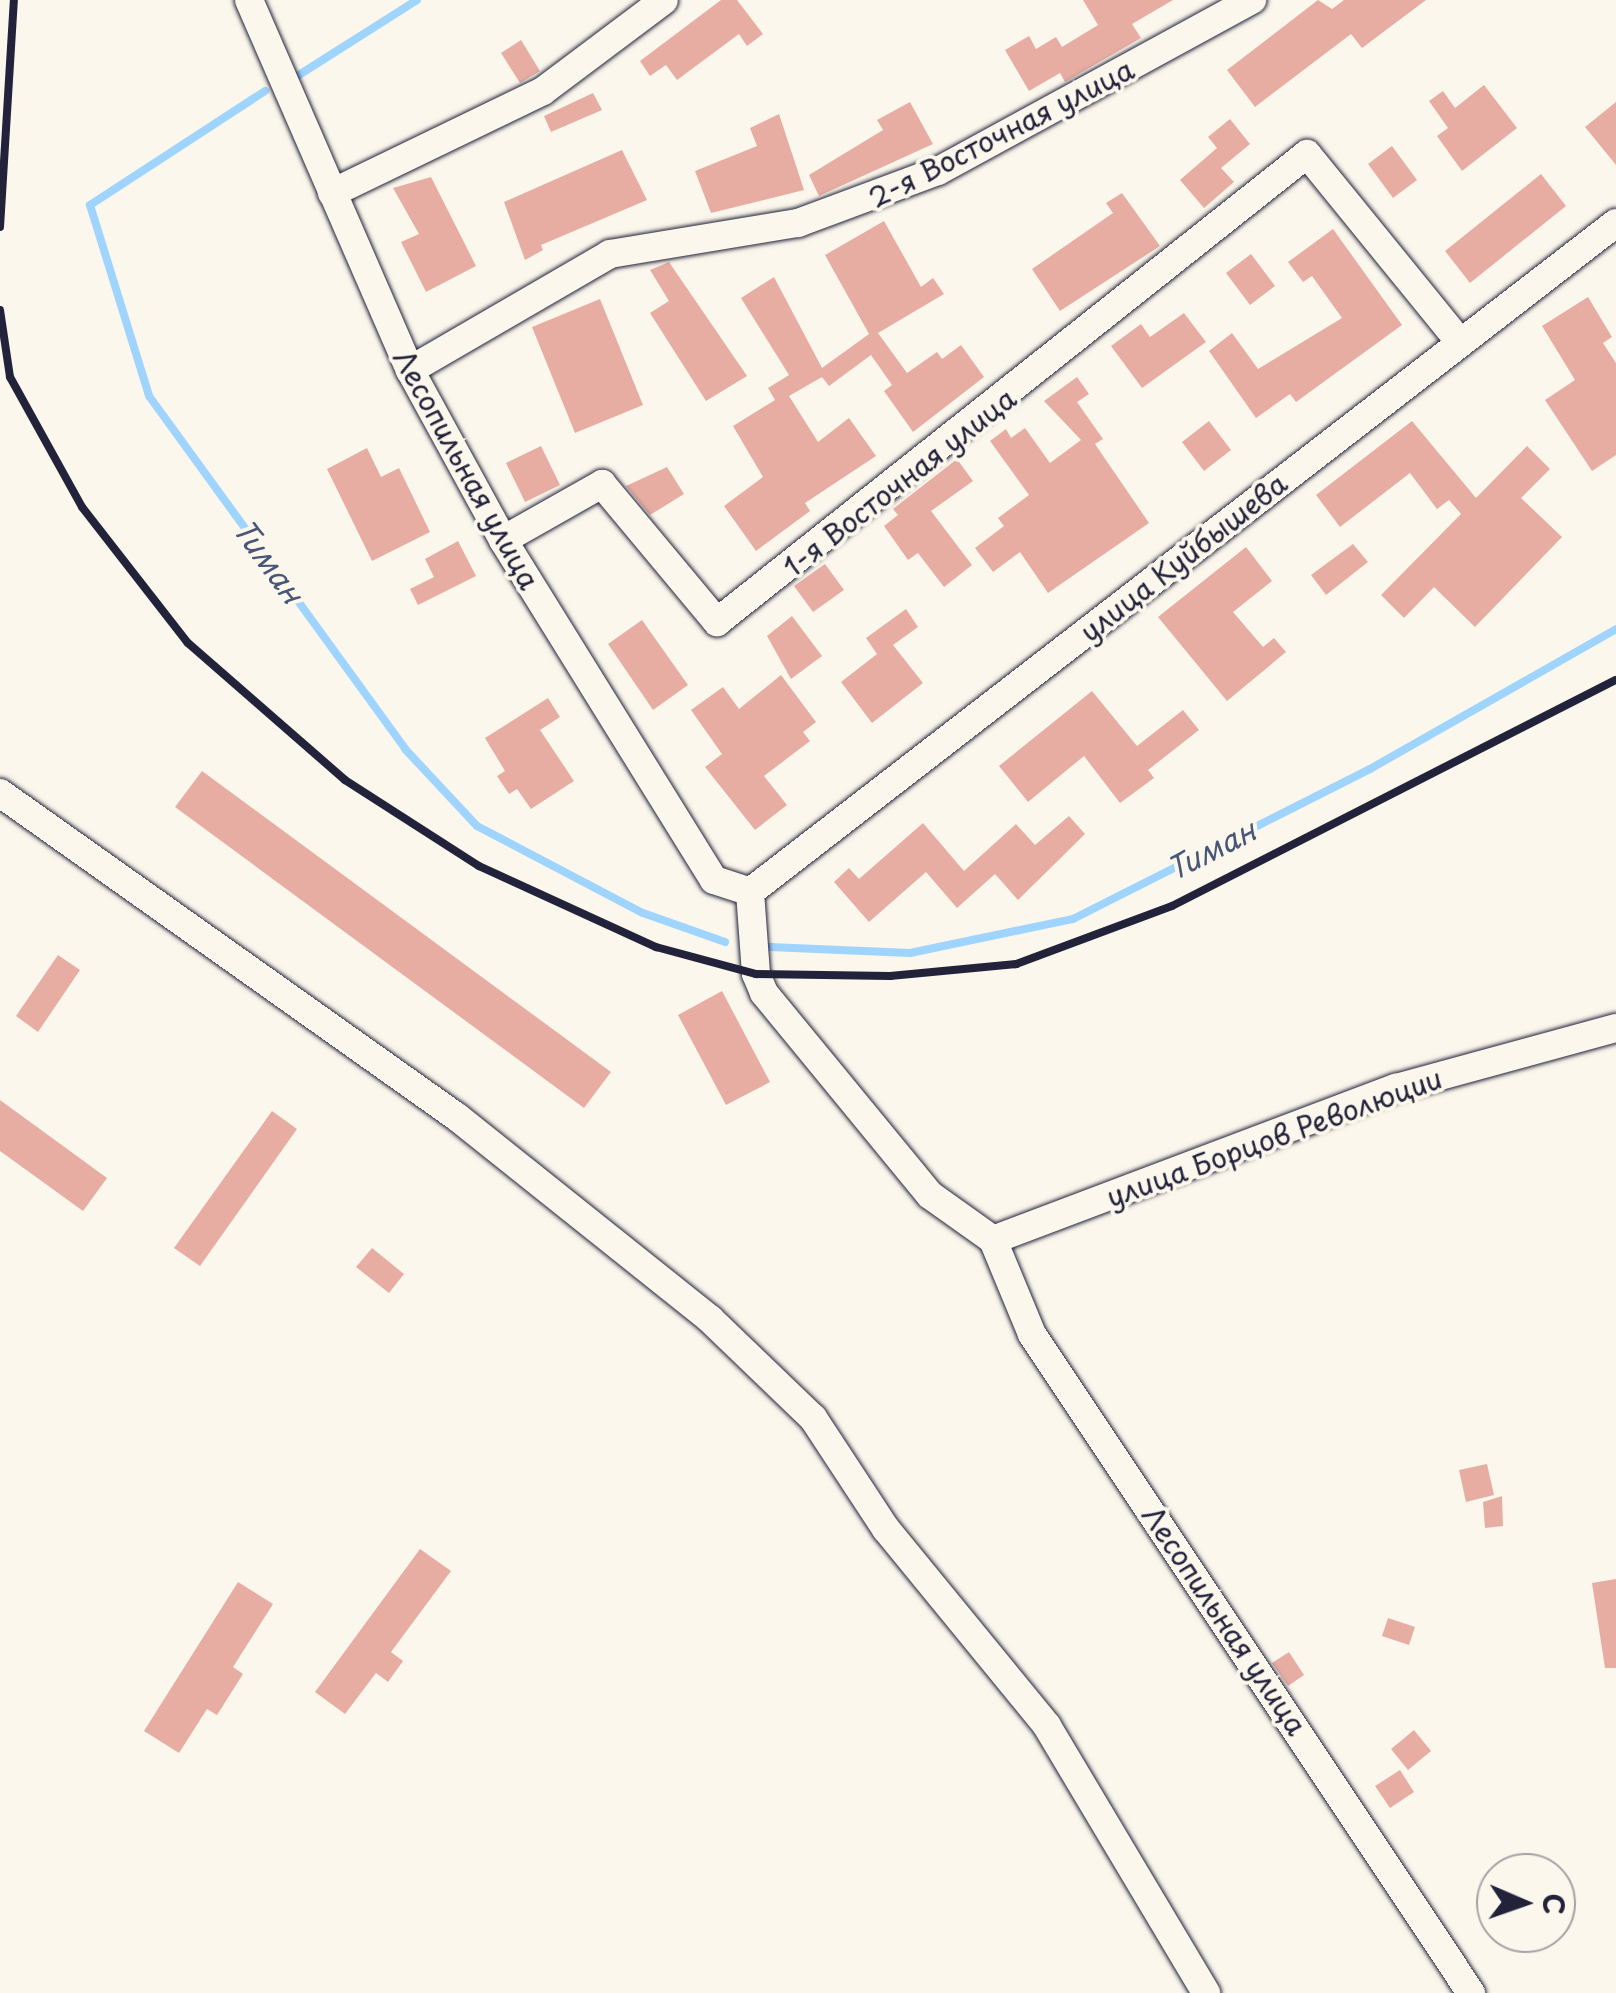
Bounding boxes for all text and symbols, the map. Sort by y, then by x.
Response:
street label: 2-я Восточная улица [862,51,1140,215]
street label: Лесопильная улица [387,343,547,595]
street label: 1-я Восточная улица [775,380,1023,584]
street label: улица Куйбышева [1072,465,1294,649]
water label: Тиман [227,512,311,610]
water label: Тиман [1161,811,1261,887]
street label: улица Борцов Революции [1101,1060,1447,1214]
street label: Лесопильная улица [1135,1499,1315,1741]
north arrow [1476,1853,1576,1953]
text: С [1533,1893,1576,1915]

